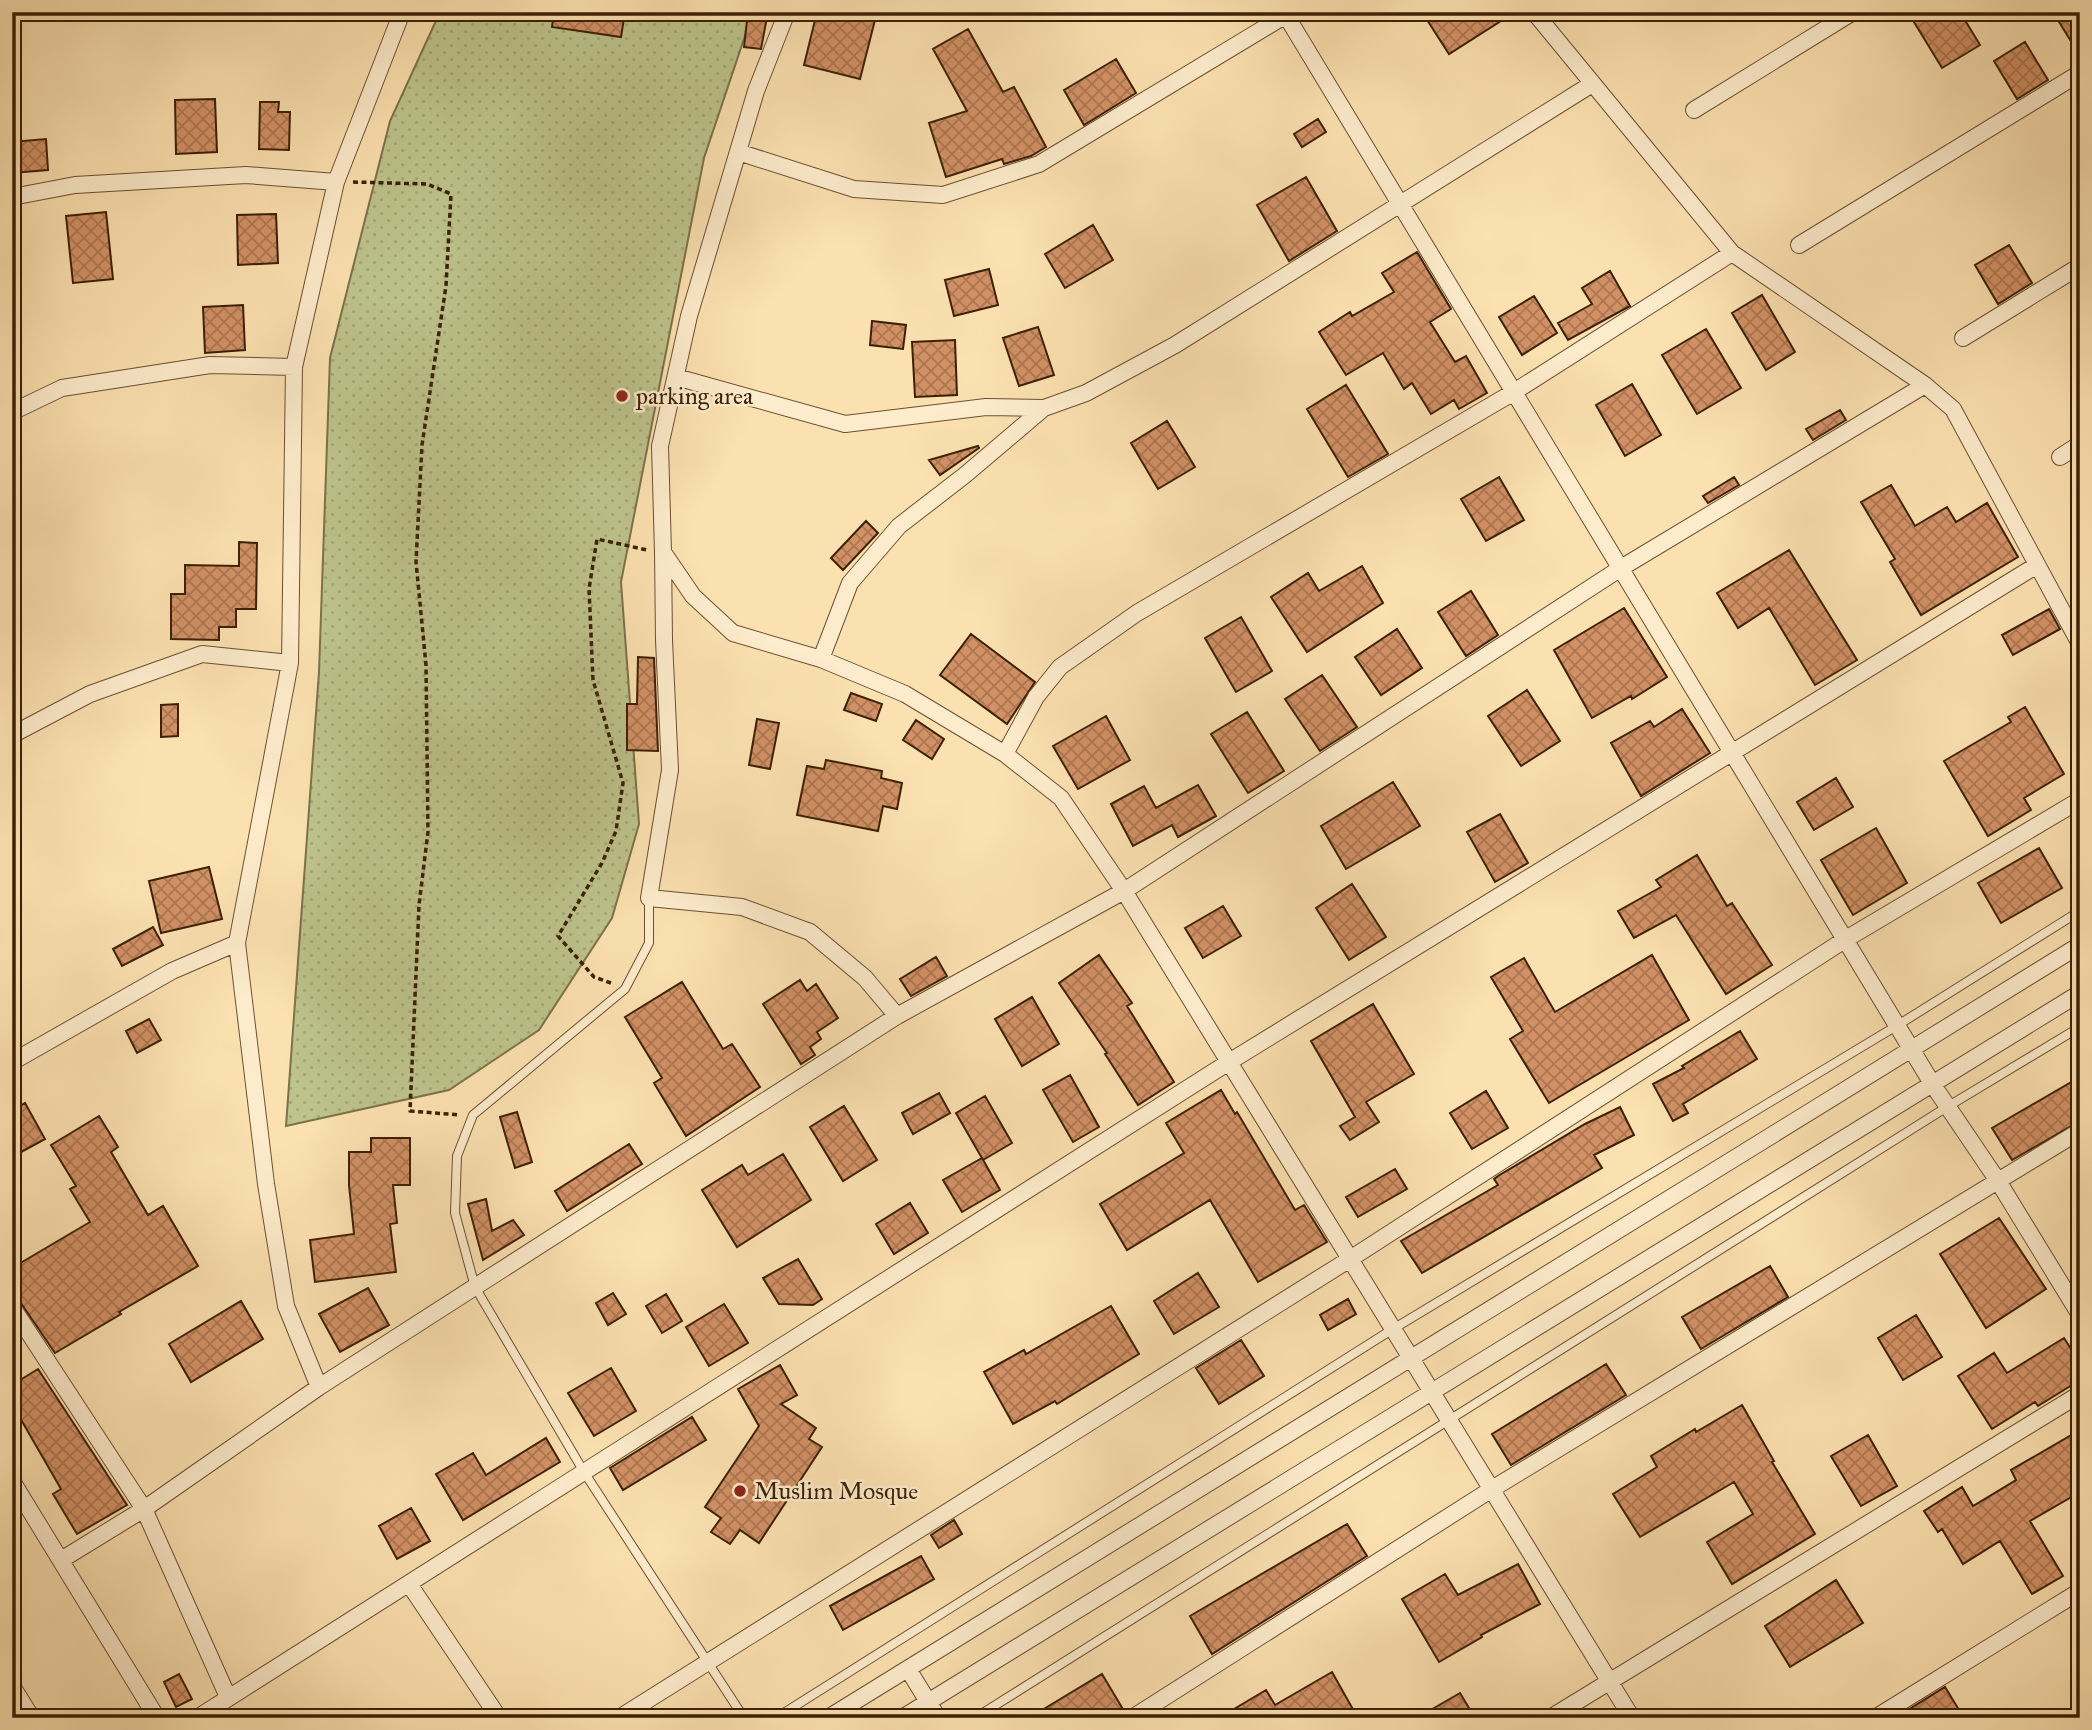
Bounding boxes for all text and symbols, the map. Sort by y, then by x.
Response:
place label: parking area [635,381,754,411]
marker: parking area [614,388,630,404]
place label: Muslim Mosque [754,1476,918,1506]
marker: Muslim Mosque [732,1483,748,1499]

